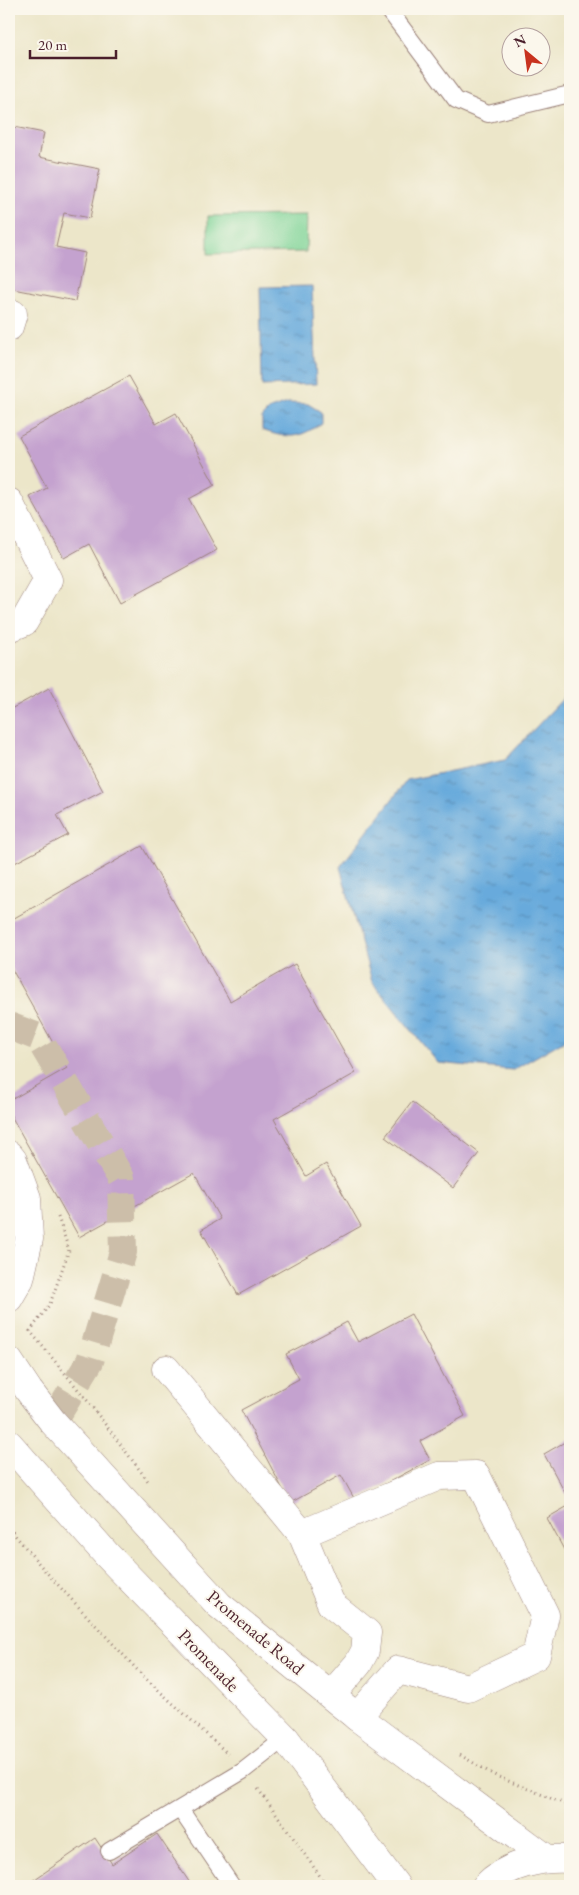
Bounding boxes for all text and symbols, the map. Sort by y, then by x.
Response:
scale bar [30,28,116,60]
north arrow [502,28,552,78]
text: N [510,30,530,51]
text: 20 m [38,35,67,54]
street label: Promenade Road [203,1585,309,1679]
street label: Promenade [174,1624,244,1696]

